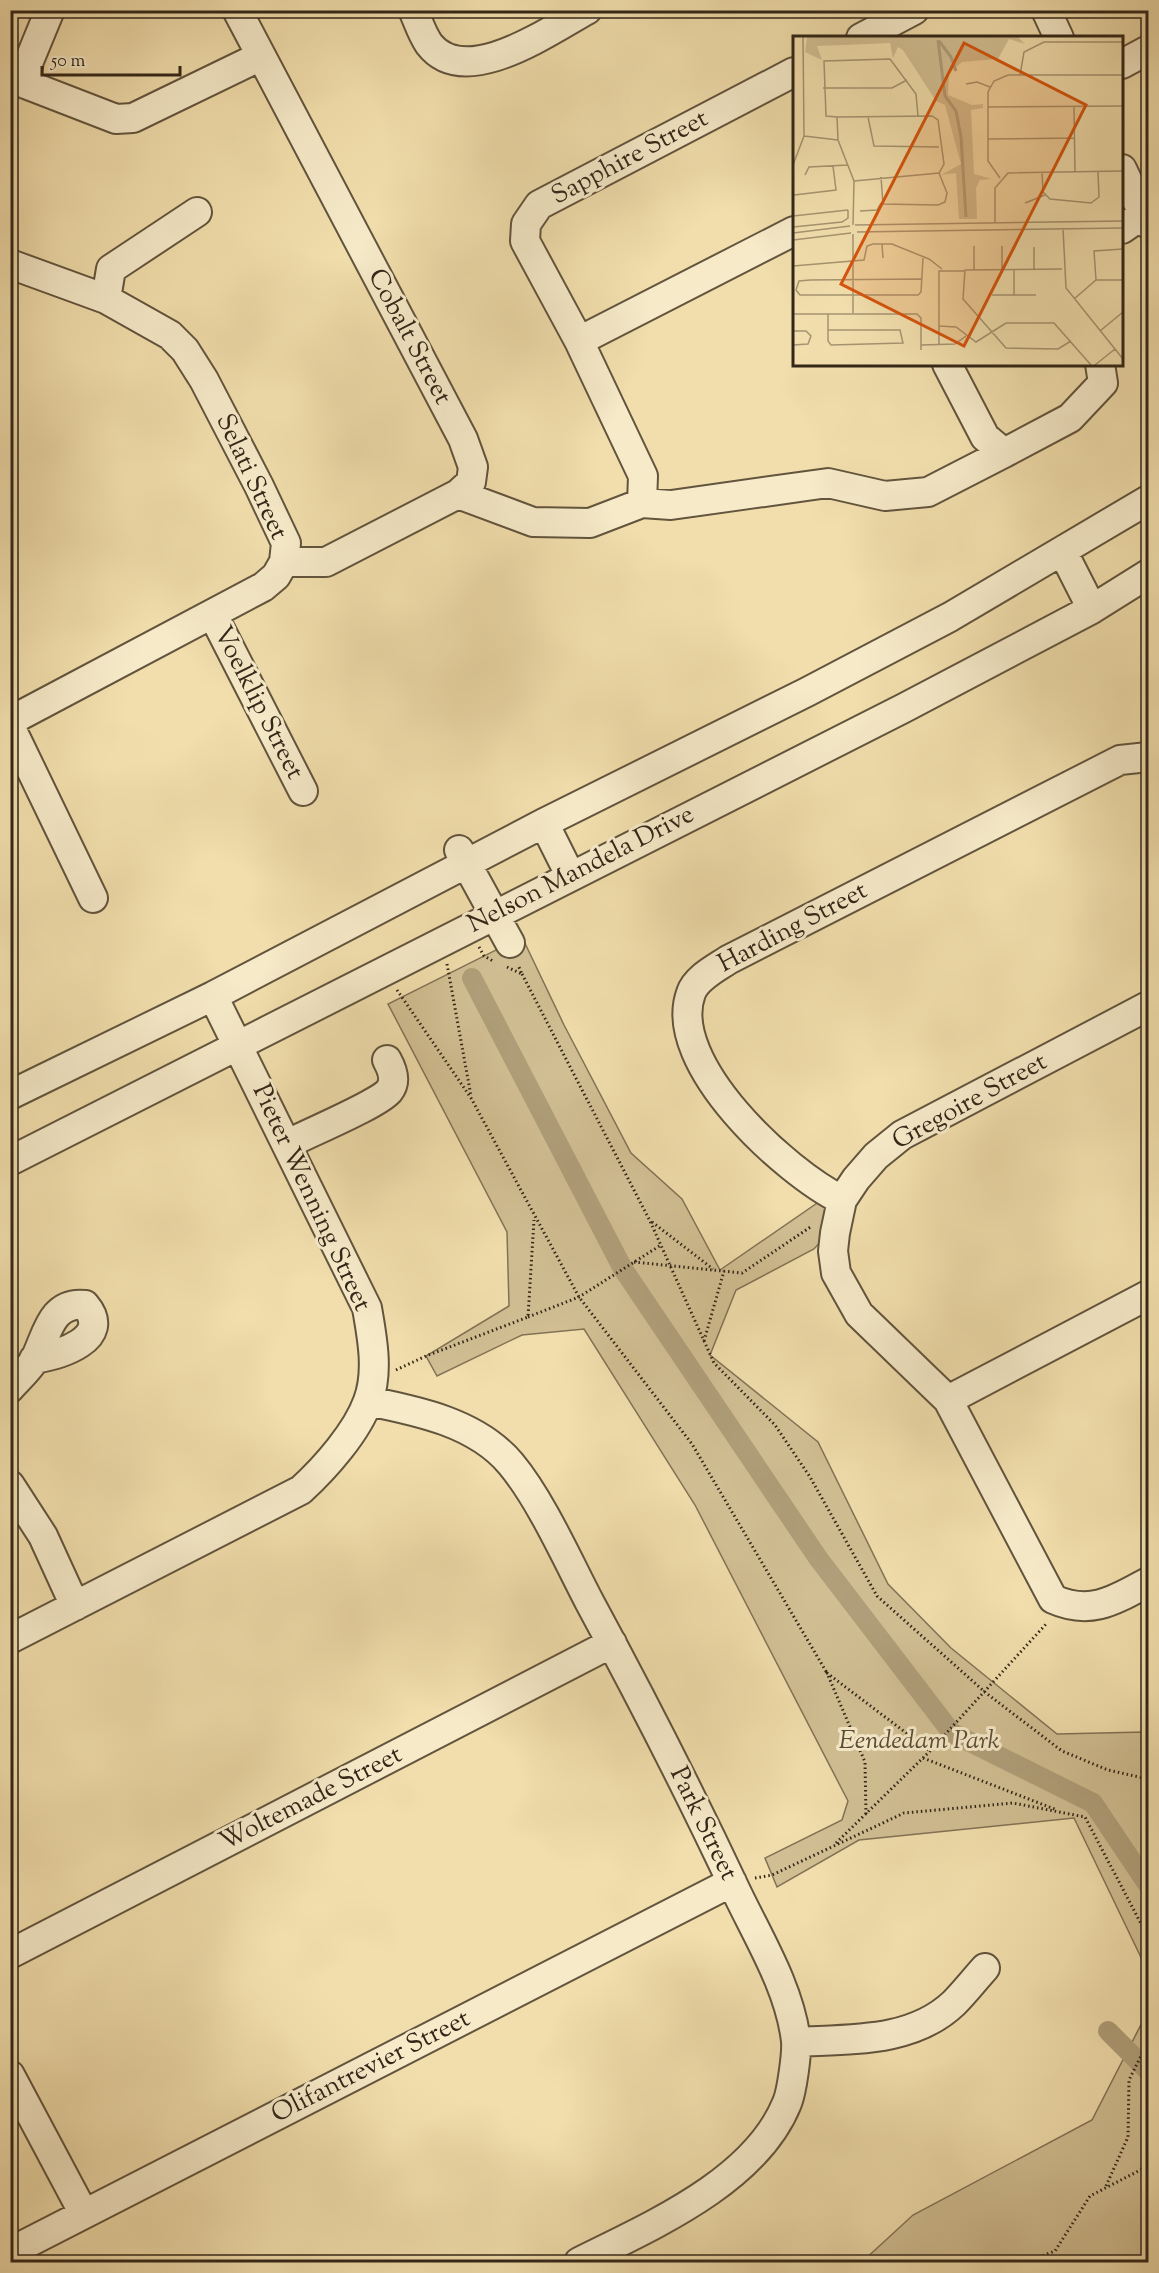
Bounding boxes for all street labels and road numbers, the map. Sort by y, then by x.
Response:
street label: Sapphire Street [545,101,715,215]
street label: Cobalt Street [358,263,460,412]
street label: Selati Street [206,408,296,546]
street label: Voelklip Street [203,620,313,786]
street label: Nelson Mandela Drive [461,797,701,943]
street label: Harding Street [712,873,874,983]
street label: Gregoire Street [886,1044,1054,1160]
street label: Pieter Wenning Street [242,1078,380,1318]
street label: Woltemade Street [213,1737,409,1861]
street label: Park Street [660,1761,746,1887]
street label: Olifantrevier Street [265,2001,477,2133]

